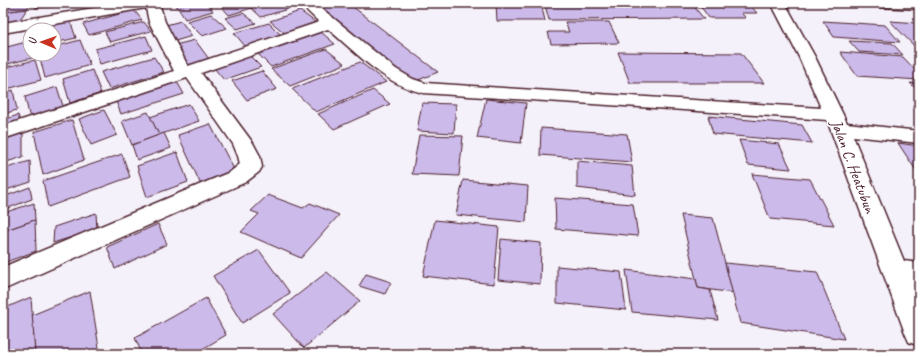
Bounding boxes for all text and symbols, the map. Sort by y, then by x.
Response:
north arrow [22,22,62,62]
text: U [25,36,39,45]
street label: Jalan C. Heatubun [826,116,880,217]

